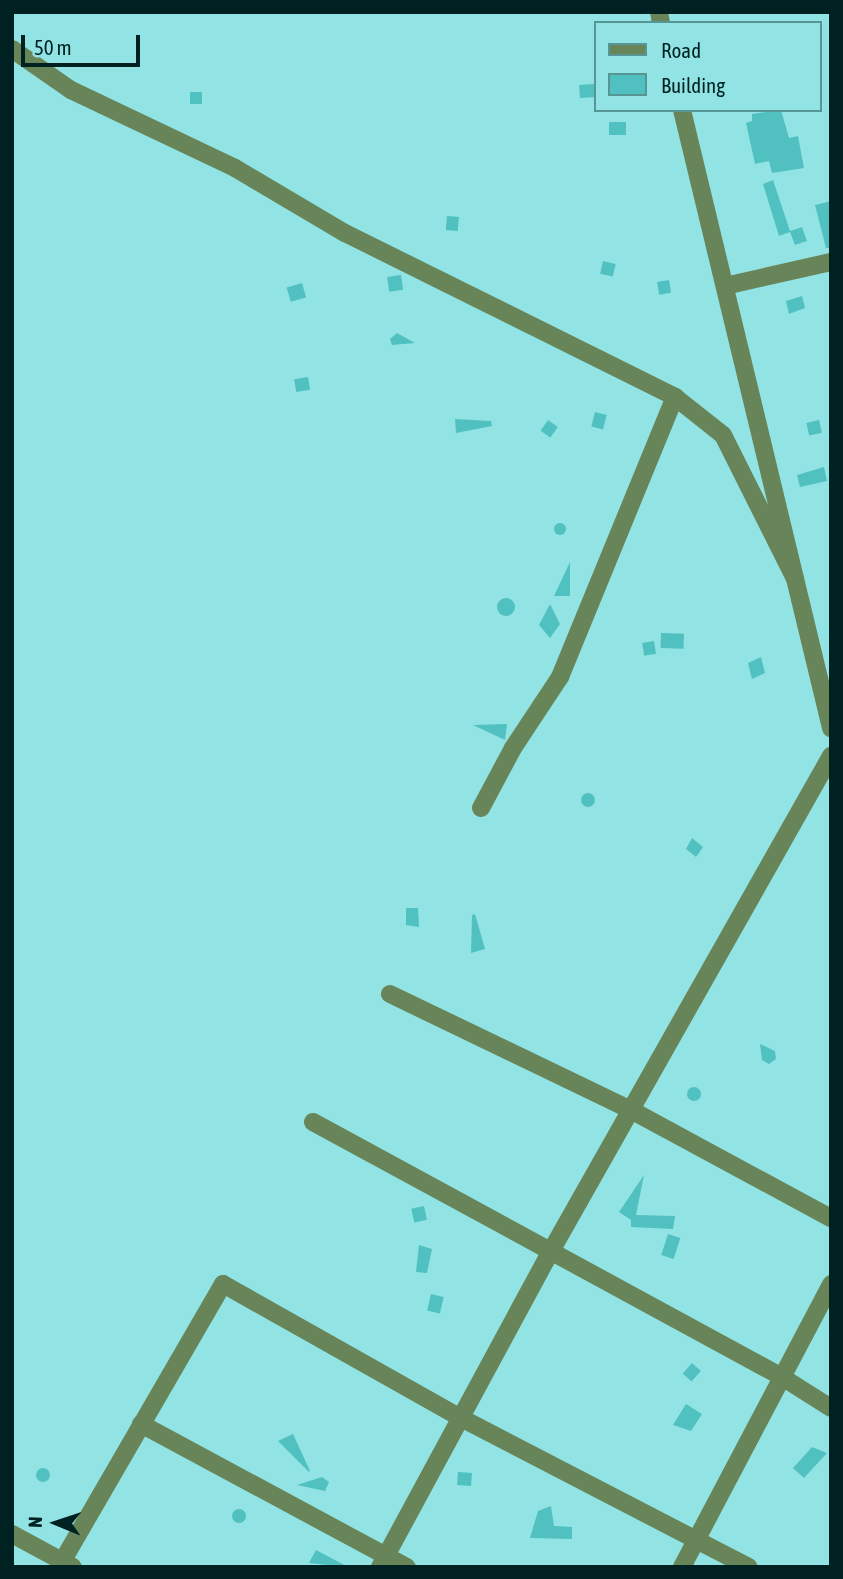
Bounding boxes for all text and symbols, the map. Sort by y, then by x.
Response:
scale bar [24,21,144,65]
legend [594,21,822,112]
text: 50 m [34,35,72,59]
text: Road [661,38,701,62]
text: Building [661,73,725,97]
north arrow [21,1488,91,1558]
text: N [24,1516,46,1528]

